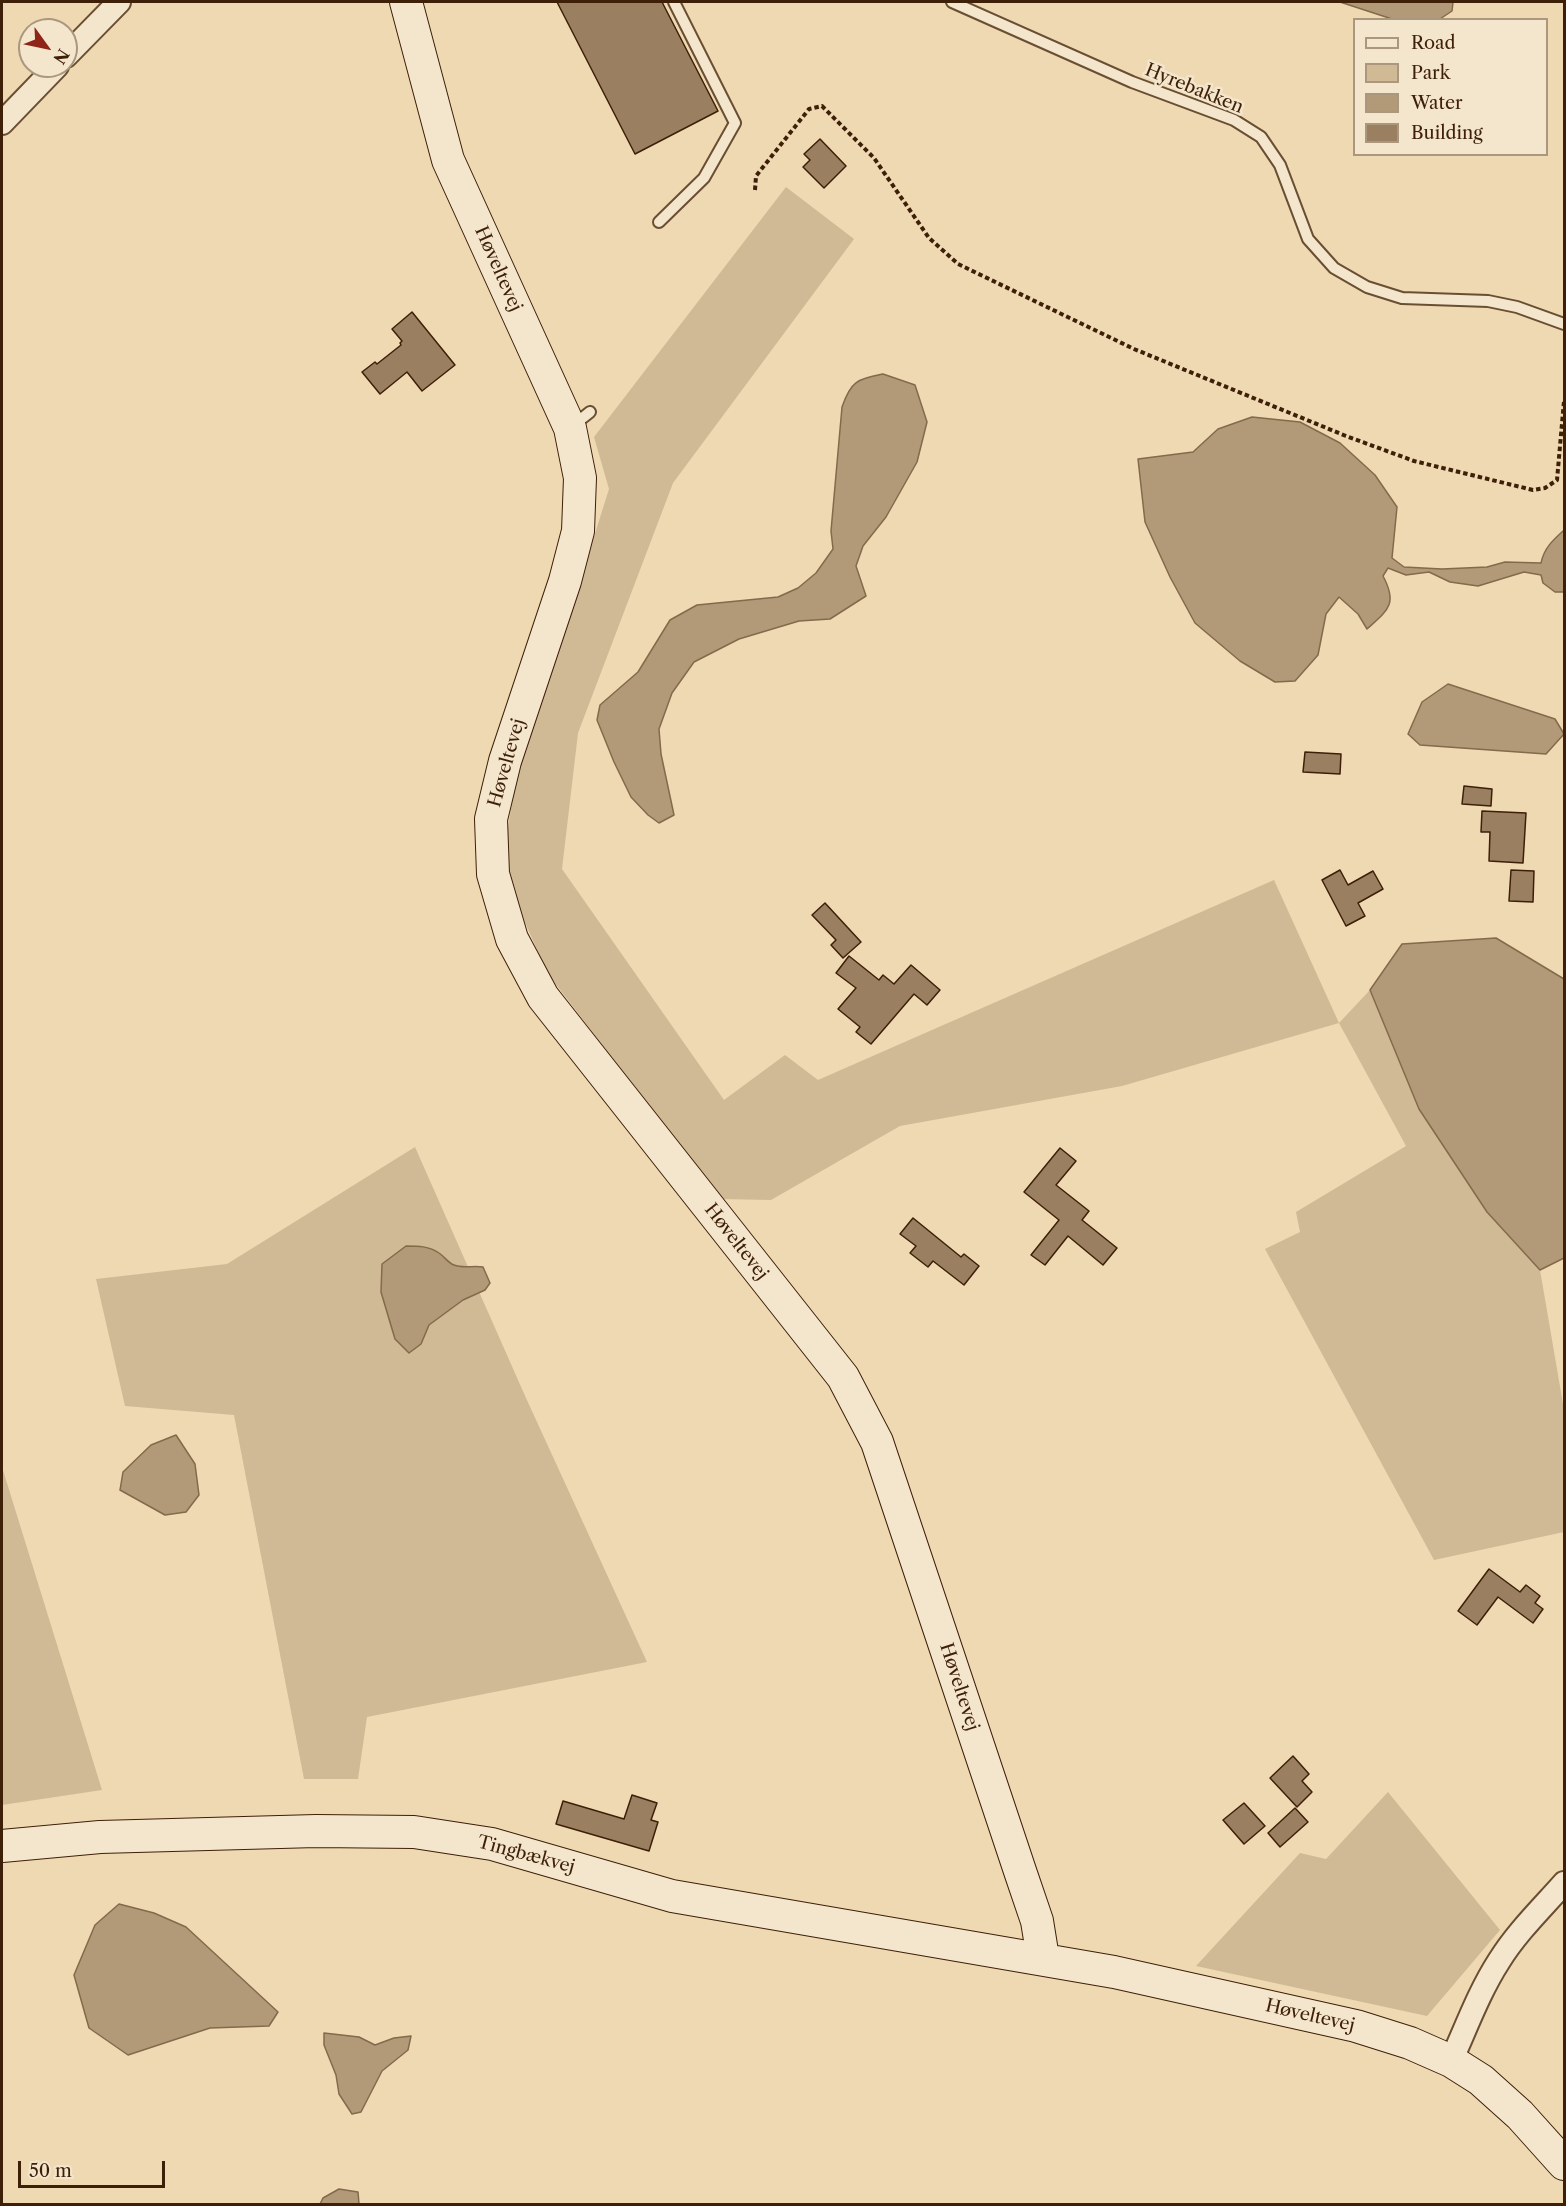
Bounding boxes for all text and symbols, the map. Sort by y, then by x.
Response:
north arrow [18,18,78,78]
legend [1353,18,1548,156]
text: Road [1411,32,1456,54]
text: N [49,45,74,68]
street label: Hyrebakken [1142,59,1246,119]
text: Park [1411,62,1450,84]
text: Water [1411,92,1463,114]
text: Building [1411,122,1483,144]
street label: Høveltevej [470,223,526,315]
street label: Høveltevej [484,716,530,810]
street label: Høveltevej [699,1200,773,1284]
street label: Høveltevej [935,1640,983,1734]
street label: Tingbækvej [475,1832,577,1878]
street label: Høveltevej [1263,1995,1357,2037]
scale bar [21,2149,168,2187]
text: 50 m [29,2160,72,2182]

